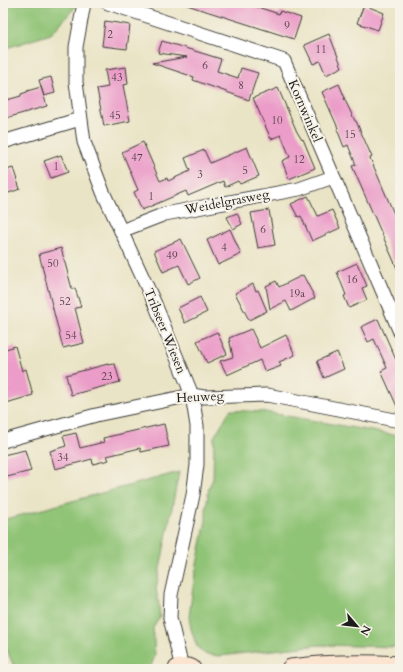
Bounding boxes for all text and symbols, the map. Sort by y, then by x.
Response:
house number: 9 [284,18,290,33]
house number: 2 [107,27,113,42]
house number: 11 [315,42,327,57]
house number: 6 [202,58,208,73]
house number: 43 [111,70,123,85]
street label: Kornwinkel [284,77,327,146]
house number: 8 [238,78,244,93]
house number: 45 [109,108,121,123]
house number: 10 [271,113,283,128]
house number: 15 [344,127,356,142]
house number: 47 [131,150,143,165]
house number: 12 [293,152,305,167]
house number: 1 [53,159,59,174]
house number: 5 [242,163,248,178]
house number: 3 [197,167,203,182]
street label: Weidelgrasweg [182,185,271,219]
house number: 1 [148,189,154,204]
house number: 6 [260,222,266,237]
house number: 4 [221,240,227,255]
house number: 49 [166,248,178,263]
house number: 50 [47,256,59,271]
house number: 16 [346,272,358,287]
street label: Tribseer Wiesen [140,286,191,377]
house number: 19a [289,286,305,301]
house number: 52 [59,294,71,309]
house number: 54 [65,328,77,343]
house number: 23 [101,369,113,384]
street label: Heuweg [176,387,225,407]
house number: 34 [57,450,69,465]
north arrow [337,606,377,646]
text: N [356,623,374,639]

